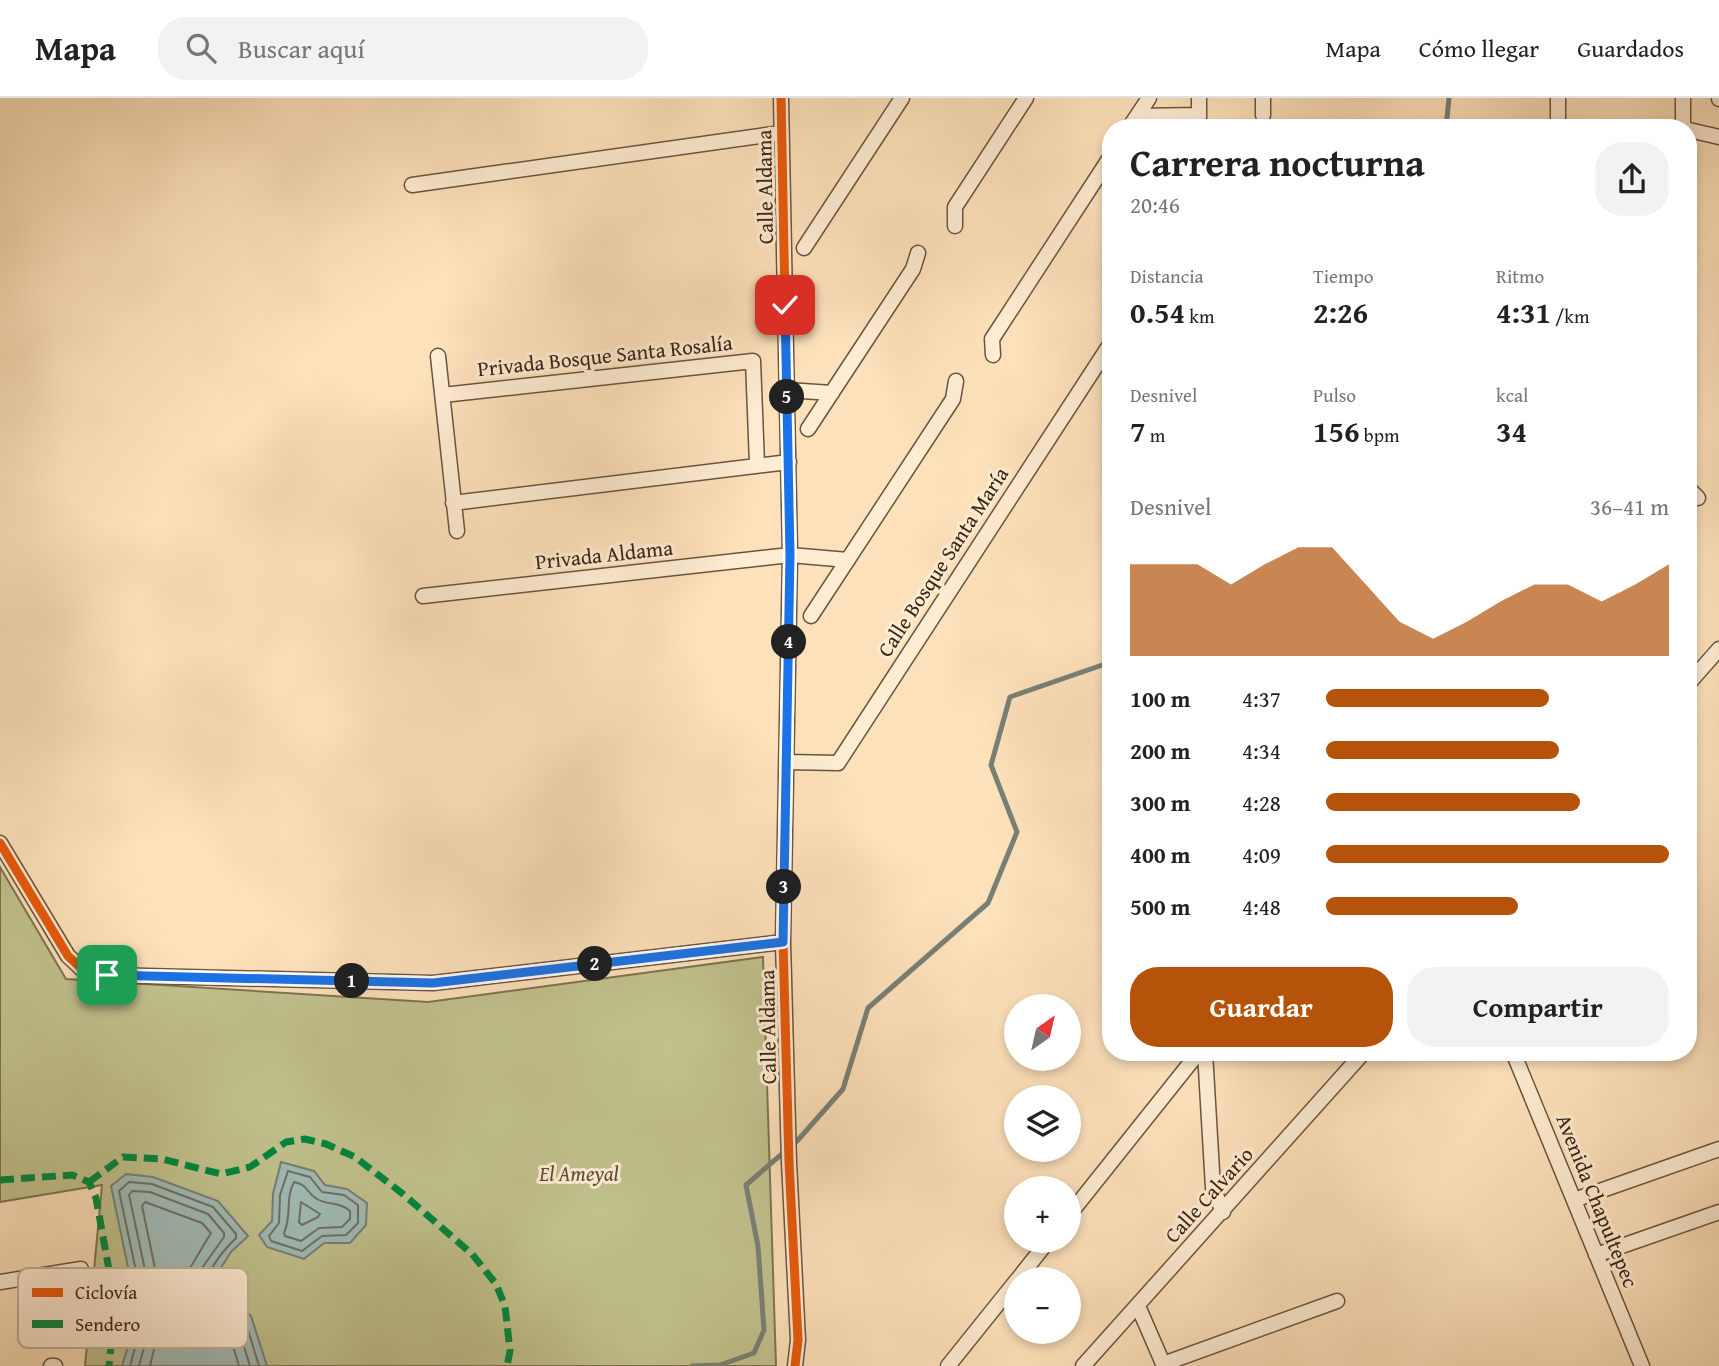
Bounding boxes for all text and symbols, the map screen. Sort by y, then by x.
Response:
search box [158,17,648,80]
text: Mapa [35,24,116,72]
icon: search [182,29,220,67]
text: Buscar aquí [238,29,365,68]
text: Mapa [1325,31,1381,66]
text: Cómo llegar [1419,31,1539,66]
text: Guardados [1577,31,1684,66]
street label: Calle Aldama [748,129,781,245]
text: Carrera nocturna [1130,134,1425,190]
button: share [1595,142,1669,216]
text: 20:46 [1130,188,1180,221]
text: Distancia [1130,262,1204,290]
text: Tiempo [1313,262,1373,290]
text: Ritmo [1496,262,1544,290]
pin [755,275,815,335]
icon: check [766,286,804,324]
text: 0.54 [1130,290,1185,334]
text: 2:26 [1313,290,1368,334]
text: 4:31 [1496,290,1551,334]
text: km [1185,302,1214,330]
text: /km [1551,302,1589,330]
street label: Privada Bosque Santa Rosalía [476,327,734,384]
pin: 5 [770,380,804,414]
text: Desnivel [1130,381,1197,409]
text: Pulso [1313,381,1356,409]
text: kcal [1496,381,1528,409]
text: 5 [782,382,791,410]
text: 7 [1130,409,1146,453]
text: 156 [1313,409,1360,453]
text: 34 [1496,409,1527,453]
text: m [1146,421,1165,449]
text: bpm [1360,421,1399,449]
street label: Calle Bosque Santa María [869,461,1016,663]
text: Desnivel [1130,490,1211,523]
text: 36–41 m [1590,490,1669,523]
street label: Privada Aldama [533,532,674,577]
pin: 4 [772,624,806,660]
text: 4 [784,627,793,655]
text: 100 m [1130,682,1191,715]
text: 4:37 [1242,682,1281,715]
text: 200 m [1130,734,1191,767]
text: 4:34 [1242,734,1281,767]
text: 300 m [1130,786,1191,819]
text: 4:28 [1242,786,1281,819]
text: 400 m [1130,838,1191,871]
text: 4:09 [1242,838,1281,871]
pin: 3 [766,870,802,904]
text: 3 [779,872,788,900]
text: 500 m [1130,890,1191,923]
text: 4:48 [1242,890,1281,923]
pin [77,945,137,1005]
pin: 2 [578,946,612,982]
text: 2 [590,949,599,977]
icon: arrive [88,956,126,994]
pin: 1 [334,964,370,998]
text: 1 [347,966,356,994]
button: Guardar [1130,967,1393,1047]
button: Compartir [1407,967,1669,1047]
street label: Calle Aldama [751,969,784,1085]
north arrow [1004,994,1082,1071]
map controls [1004,994,1081,1344]
button: layers [1004,1085,1081,1162]
street label: Avenida Chapultepec [1549,1109,1646,1292]
street label: Calle Calvario [1157,1140,1260,1250]
park label: El Ameyal [538,1158,619,1189]
button: + [1004,1176,1081,1253]
button: − [1004,1267,1081,1344]
legend [18,1268,248,1348]
text: Ciclovía [75,1278,137,1306]
text: Sendero [75,1310,140,1338]

